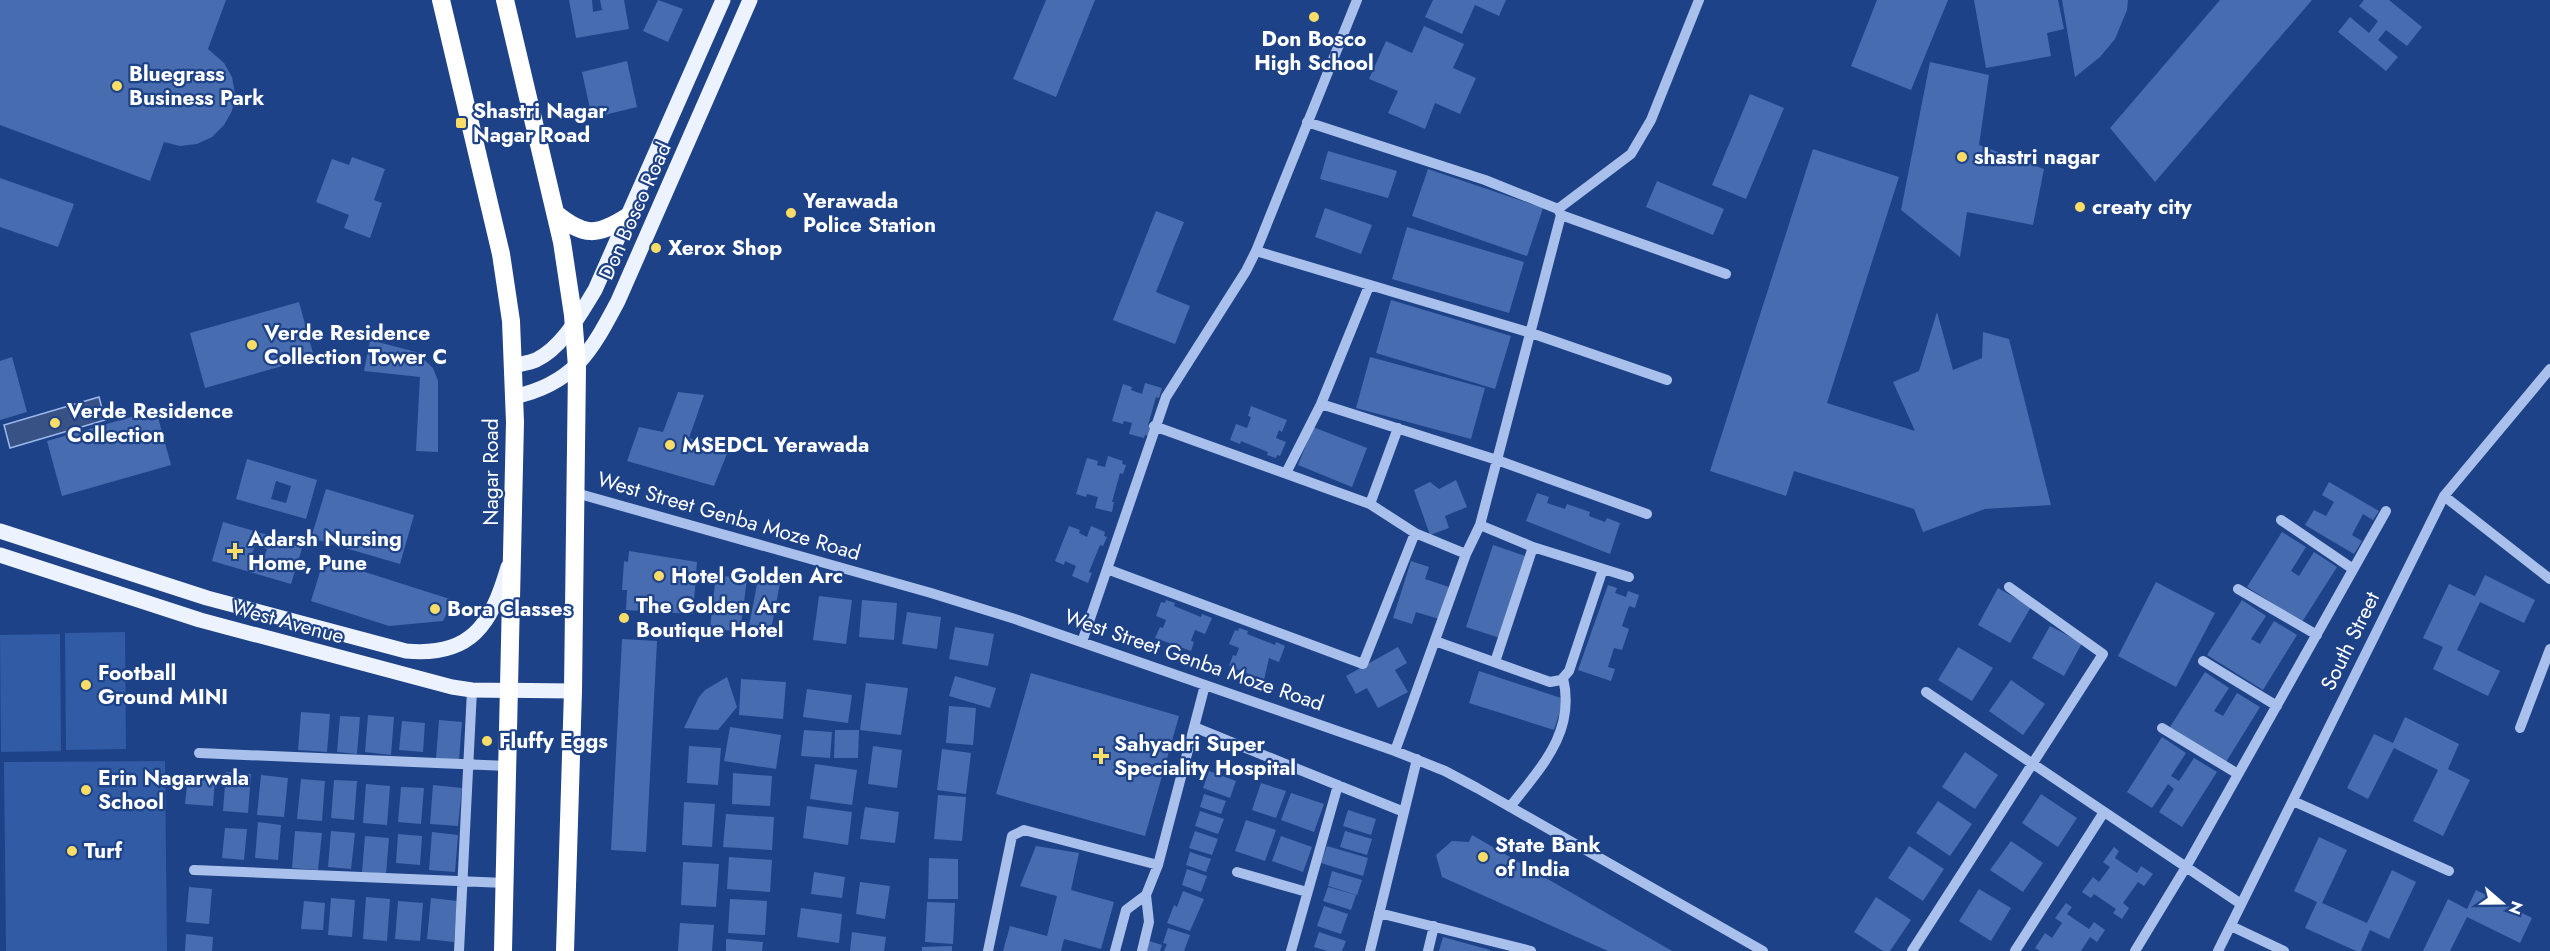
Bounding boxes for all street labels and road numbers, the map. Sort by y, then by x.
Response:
street label: Don Bosco Road [591,137,679,285]
street label: Nagar Road [476,418,506,526]
street label: West Street Genba Moze Road [594,464,864,568]
street label: South Street [2313,587,2387,695]
street label: West Avenue [229,593,348,651]
street label: West Street Genba Moze Road [1060,601,1328,719]

